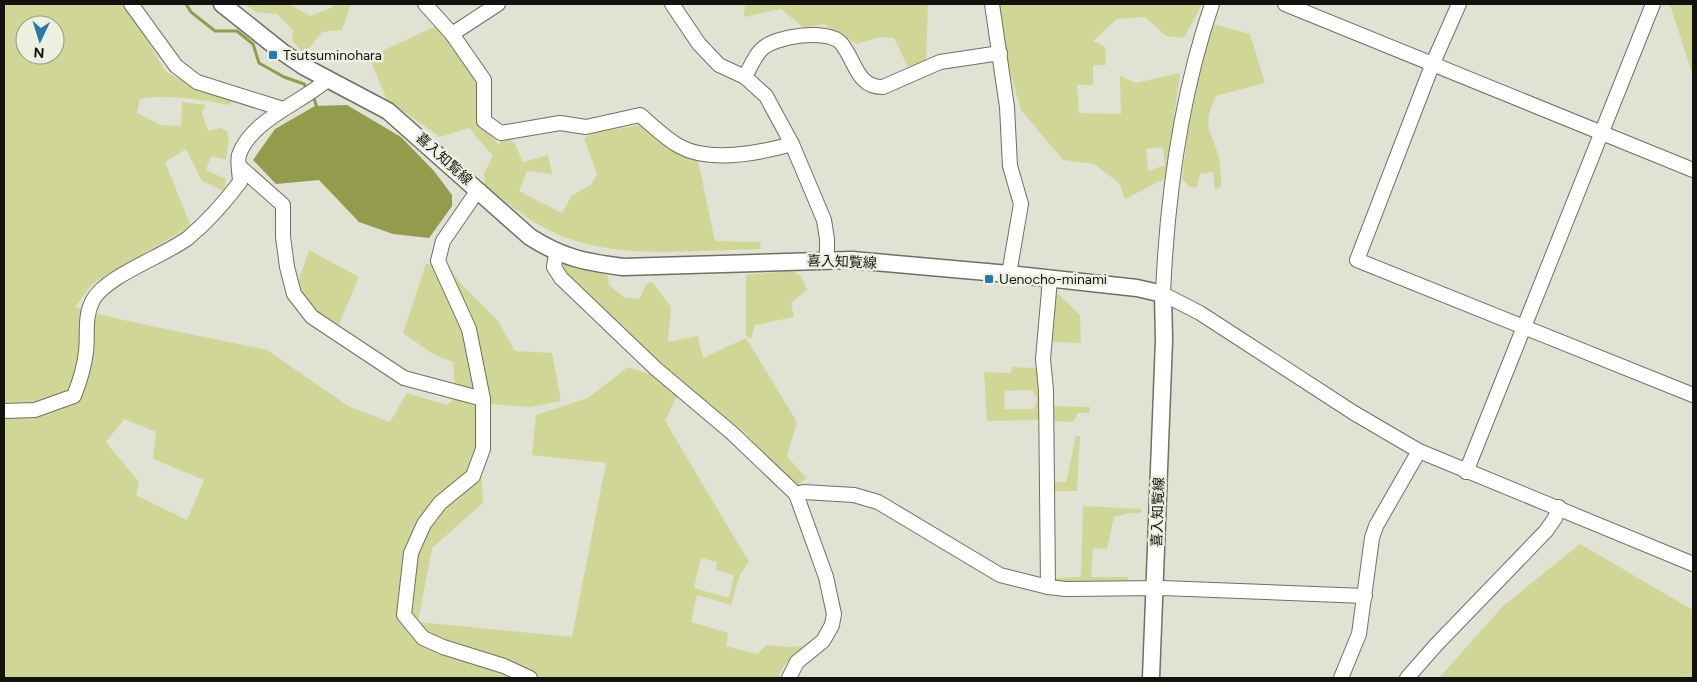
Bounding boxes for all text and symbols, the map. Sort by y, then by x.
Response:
north arrow [15,15,65,65]
text: N [33,44,45,61]
place label: Tsutsuminohara [283,47,382,64]
marker: Tsutsuminohara [267,49,279,61]
street label: 喜入知覧線 [412,129,476,189]
street label: 喜入知覧線 [807,252,877,272]
place label: Uenocho-minami [999,271,1107,288]
marker: Uenocho-minami [983,273,995,285]
street label: 喜入知覧線 [1148,477,1168,547]

